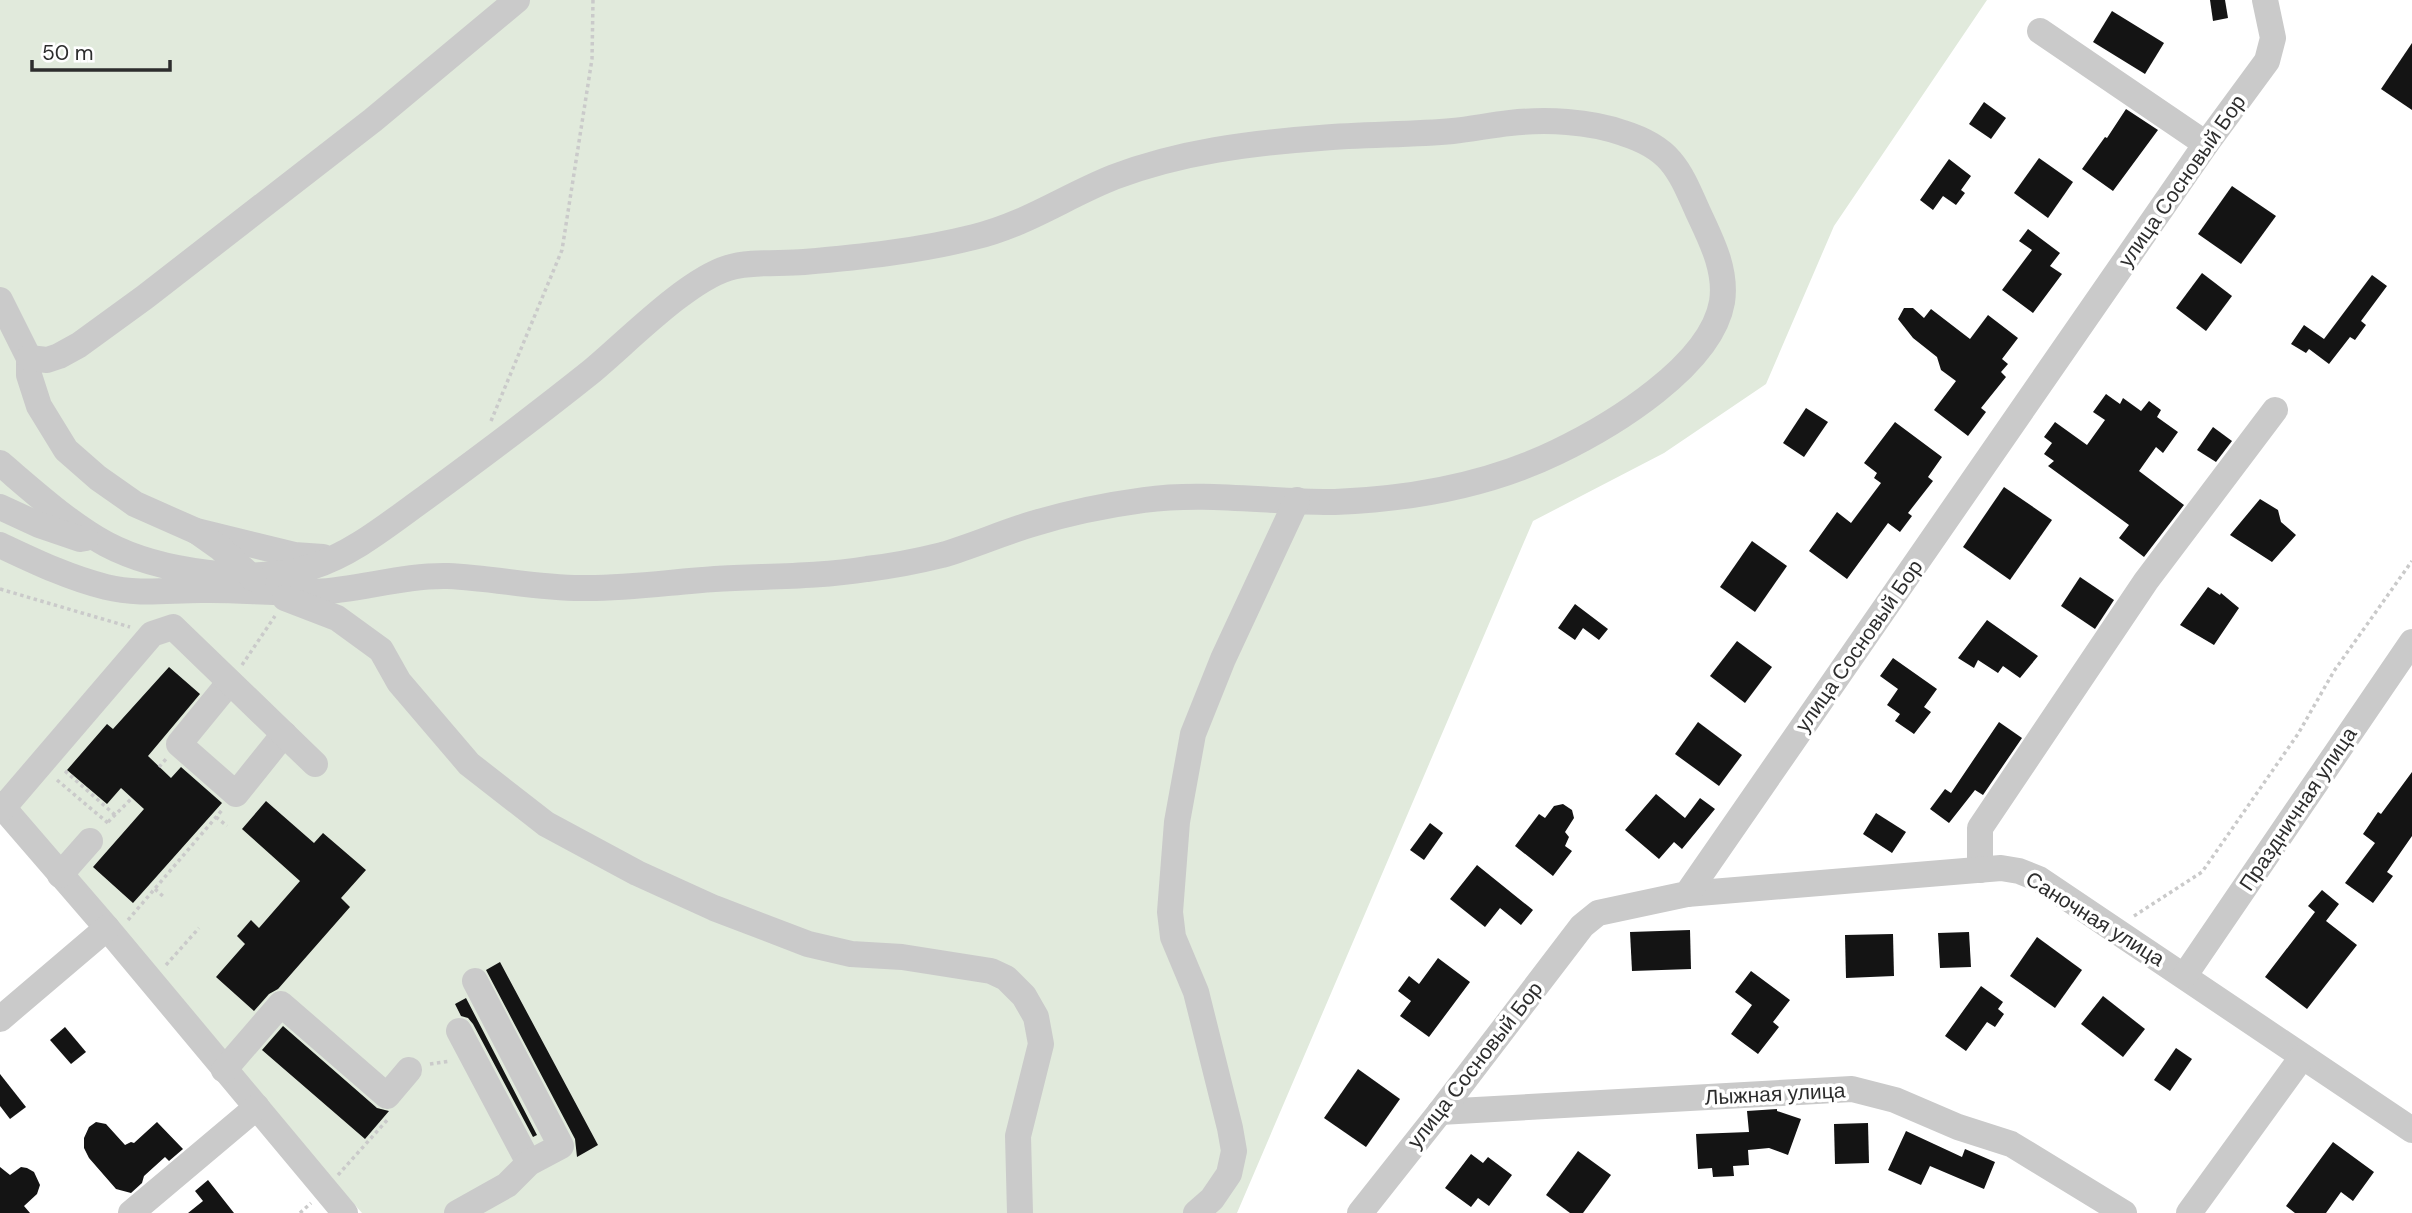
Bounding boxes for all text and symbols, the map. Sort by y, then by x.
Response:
scale bar [32,28,170,72]
text: 50 m [42,39,93,67]
street label: улица Сосновый Бор [2112,89,2252,273]
street label: улица Сосновый Бор [1789,554,1929,738]
street label: Праздничная улица [2233,721,2363,896]
street label: Саночная улица [2020,865,2170,973]
street label: улица Сосновый Бор [1401,976,1549,1154]
street label: Лыжная улица [1704,1076,1846,1112]

